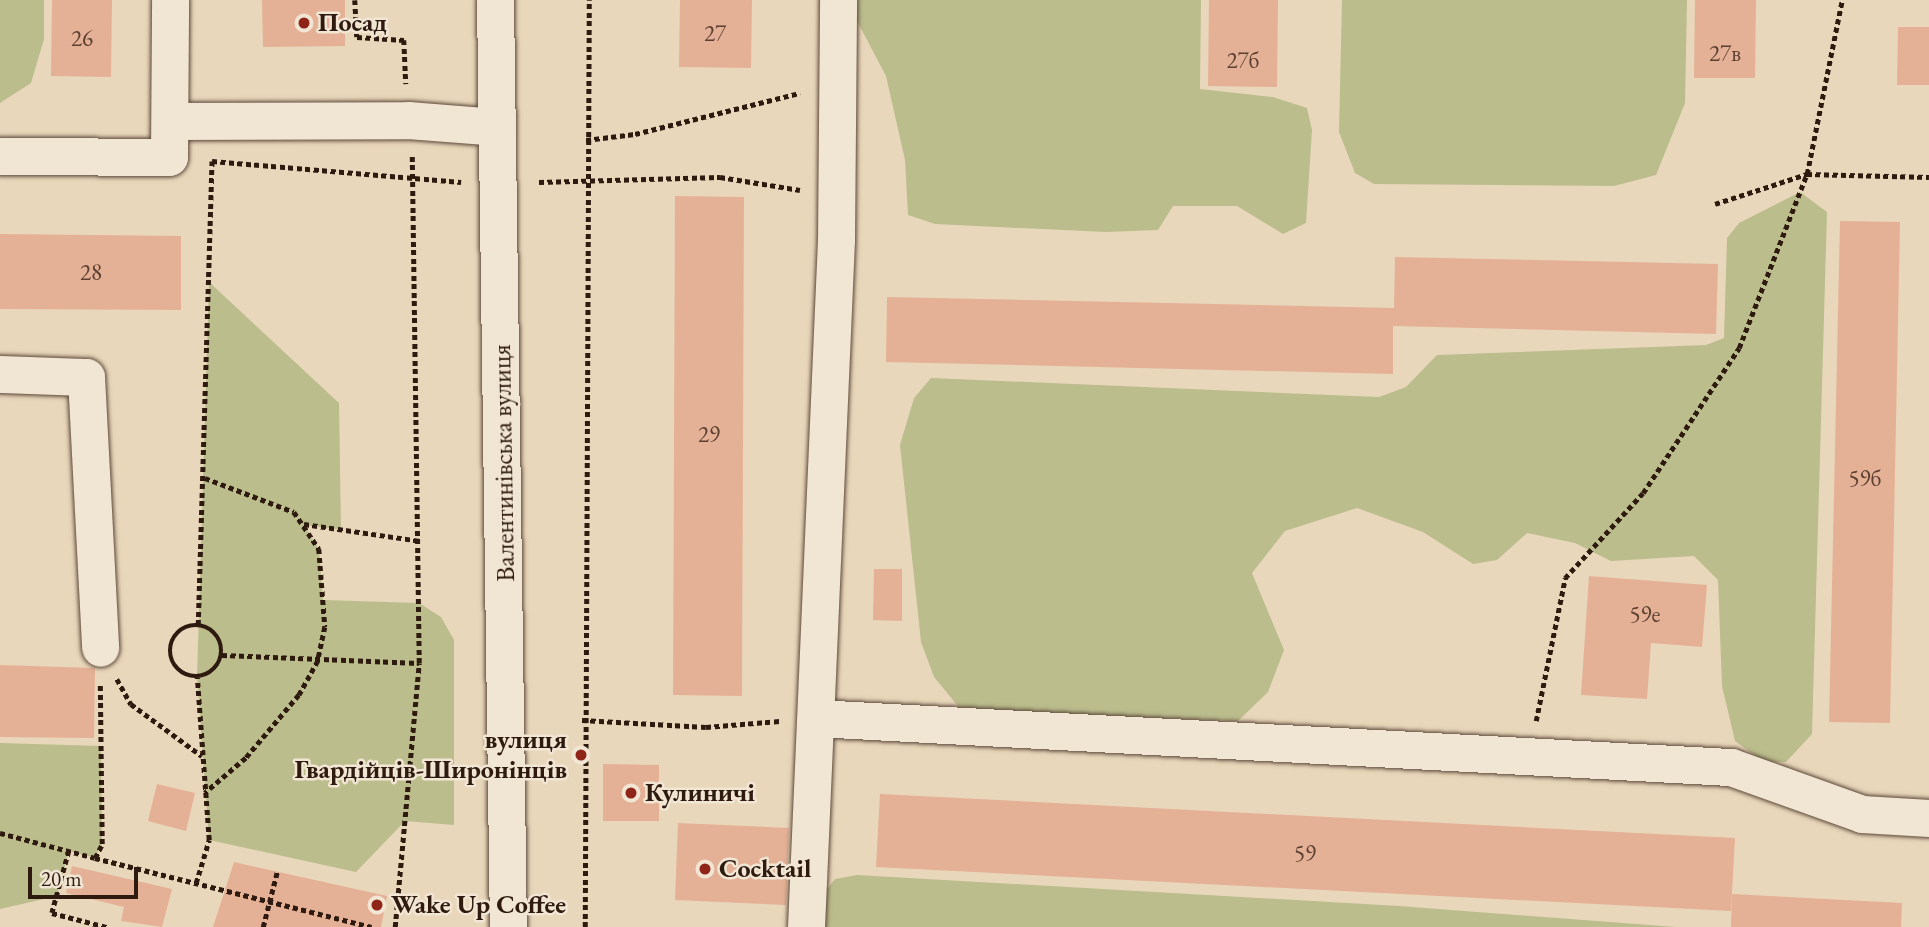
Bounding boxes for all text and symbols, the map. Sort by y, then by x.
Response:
place label: Посад [318,7,387,39]
marker: Посад [296,15,312,31]
house number: 27 [704,19,726,47]
house number: 26 [71,24,93,52]
house number: 27в [1709,39,1741,67]
house number: 27б [1227,46,1259,74]
house number: 28 [80,258,102,286]
street label: Валентинівська вулиця [486,344,522,582]
house number: 29 [698,420,720,448]
house number: 59б [1849,464,1881,492]
house number: 59е [1629,600,1661,628]
place label: вулиця Гвардійців-Широнінців [294,724,567,786]
marker: вулиця Гвардійців-Широнінців [573,747,589,763]
place label: Кулиничі [645,777,755,809]
marker: Кулиничі [623,785,639,801]
house number: 59 [1294,839,1316,867]
scale bar [32,853,142,897]
place label: Cocktail [719,853,811,885]
marker: Cocktail [697,861,713,877]
text: 20 m [41,865,82,892]
place label: Wake Up Coffee [391,889,566,921]
marker: Wake Up Coffee [369,897,385,913]

